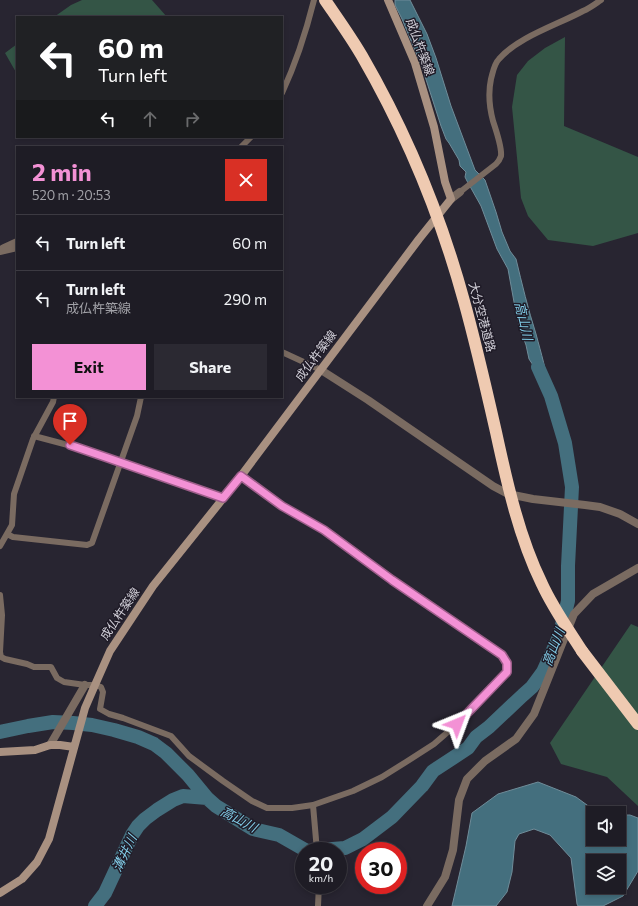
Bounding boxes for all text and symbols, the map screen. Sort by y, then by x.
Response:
street label: 成仏杵築線 [404,16,438,77]
text: 60 m [98,30,164,64]
icon: left [32,32,84,84]
text: Turn left [98,64,167,86]
icon: left [97,108,119,130]
icon: ahead [139,108,161,130]
icon: right [181,108,203,130]
text: 2 min [32,157,92,186]
button: close [225,159,267,201]
text: 520 m · 20:53 [32,187,111,203]
icon: left [32,232,54,254]
text: Turn left [66,234,125,252]
text: 60 m [232,234,267,252]
text: Turn left [66,280,125,298]
street label: 大分空港道路 [467,280,499,353]
icon: left [32,288,54,310]
text: 290 m [224,290,267,308]
text: 成仏杵築線 [66,300,131,316]
water label: 高山川 [512,300,537,344]
street label: 成仏杵築線 [292,327,339,384]
button: Exit [32,344,146,390]
button: Share [154,344,267,390]
pin [53,404,87,445]
icon: arrive [59,410,81,432]
street label: 成仏杵築線 [97,585,142,642]
water label: 高山川 [539,624,568,668]
position arrow [436,703,478,745]
water label: 高山川 [218,803,262,836]
map controls [586,806,626,894]
button: sound [586,806,626,846]
water label: 溝井川 [108,830,141,874]
speed limit sign: 30 [355,842,407,894]
text: 20 [309,851,333,875]
button: layers [586,854,626,894]
text: km/h [309,872,333,884]

